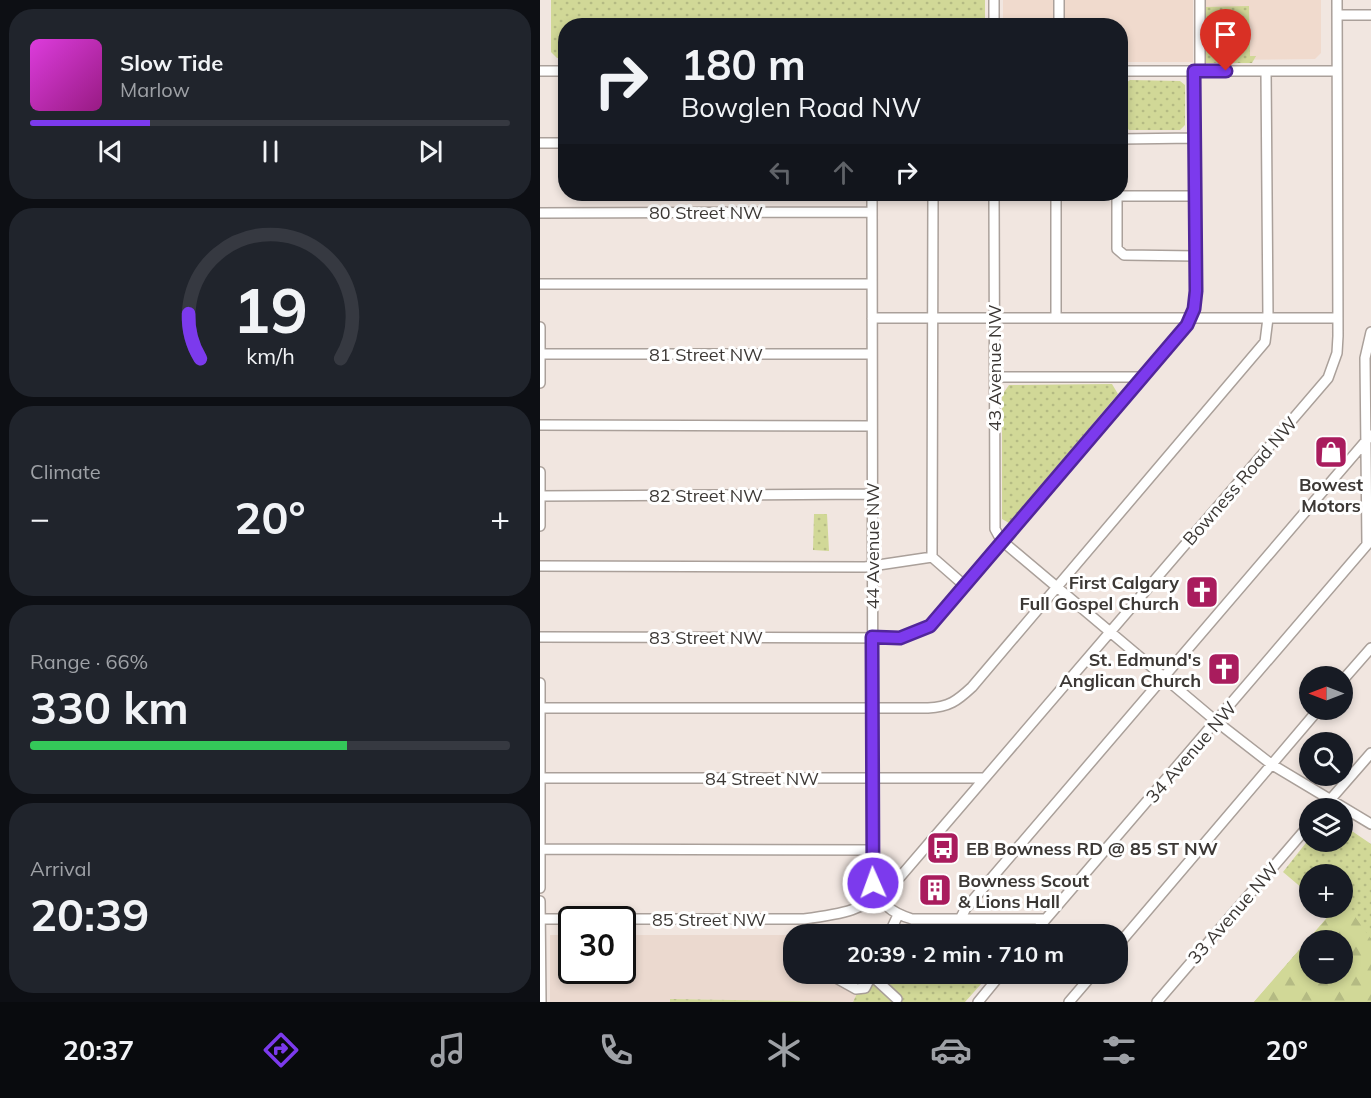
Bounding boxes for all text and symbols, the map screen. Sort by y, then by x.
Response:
pin [1200,9,1251,71]
icon: arrive [1209,18,1242,51]
text: 180 m [681,38,806,91]
icon: right [582,42,660,120]
text: Slow Tide [120,49,223,77]
text: Marlow [120,77,190,102]
text: Bowglen Road NW [681,90,922,124]
icon: previous [94,135,127,168]
icon: pause [254,135,287,168]
icon: next [414,135,447,168]
icon: left [764,156,797,189]
icon: ahead [827,156,860,189]
icon: right [890,156,923,189]
street label: 80 Street NW [649,201,763,224]
text: 19 [233,271,307,350]
street label: 43 Avenue NW [983,304,1006,432]
text: km/h [246,343,294,370]
street label: 81 Street NW [649,343,763,366]
street label: Bowness Road NW [1178,412,1302,550]
shop icon: Bowest Motors [1313,434,1349,470]
text: Climate [30,459,101,484]
place label: Bowest Motors [1299,473,1363,517]
street label: 44 Avenue NW [861,482,884,610]
street label: 82 Street NW [649,484,763,507]
text: 20° [234,489,306,545]
text: − [30,497,50,538]
text: + [490,497,510,538]
place label: First Calgary Full Gospel Church [1019,571,1179,615]
church icon: First Calgary Full Gospel Church [1184,574,1220,610]
street label: 83 Street NW [649,626,763,649]
place label: St. Edmund's Anglican Church [1059,648,1201,692]
text: Range · 66% [30,649,148,674]
church icon: St. Edmund's Anglican Church [1206,651,1242,687]
north arrow [1299,666,1353,720]
map controls [1299,666,1353,984]
text: 330 km [30,679,189,735]
street label: 34 Avenue NW [1141,696,1241,808]
button: search [1299,732,1353,786]
street label: 84 Street NW [705,767,819,790]
button: layers [1299,798,1353,852]
bus stop icon: EB Bowness RD @ 85 ST NW [925,830,961,866]
place label: EB Bowness RD @ 85 ST NW [966,837,1218,860]
position arrow [841,851,905,915]
text: Arrival [30,856,91,881]
street label: 33 Avenue NW [1183,857,1283,969]
button: + [1299,864,1353,918]
place label: Bowness Scout & Lions Hall [958,869,1089,913]
building icon: Bowness Scout & Lions Hall [917,872,953,908]
text: 20:39 [30,886,149,942]
speed limit sign: 30 [558,906,636,984]
street label: 85 Street NW [652,908,766,931]
button: − [1299,930,1353,984]
text: 20:39 · 2 min · 710 m [847,940,1064,968]
icon: directions [260,1029,302,1071]
icon: music [427,1029,469,1071]
icon: phone [595,1029,637,1071]
icon: climate [763,1029,805,1071]
icon: car [930,1029,972,1071]
icon: filters [1098,1029,1140,1071]
text: 20:37 [63,1033,134,1067]
text: 20° [1265,1033,1308,1067]

